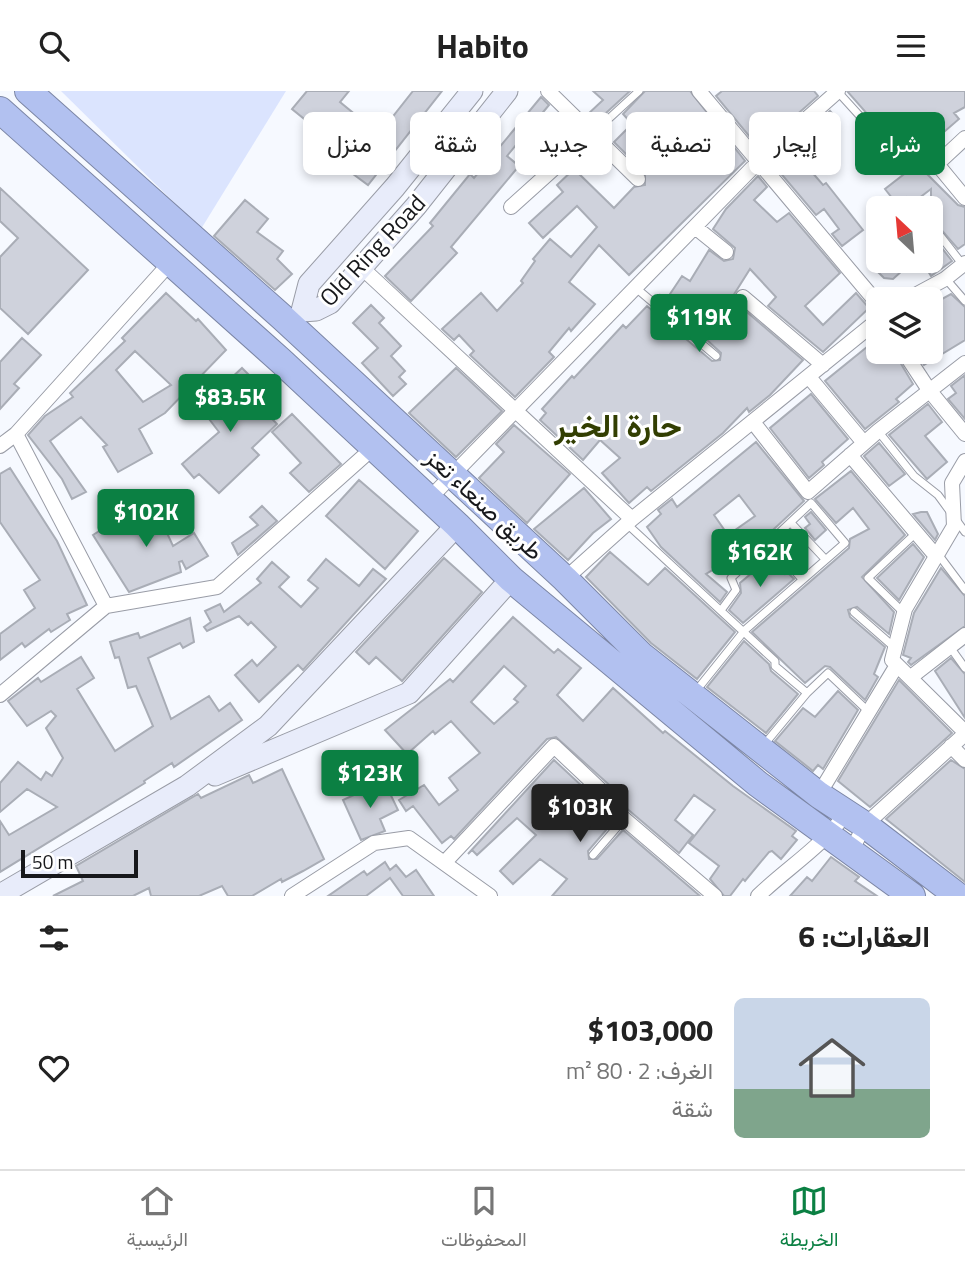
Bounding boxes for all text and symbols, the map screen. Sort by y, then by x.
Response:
text: Habito [436,22,529,70]
icon: search [35,27,73,65]
icon: menu [892,27,930,65]
chip: منزل [303,112,396,175]
chip: شقة [410,112,501,175]
chip: جديد [515,112,612,175]
chip: تصفية [626,112,735,175]
chip: إيجار [749,112,841,175]
chip: شراء [855,112,945,175]
street label: Old Ring Road [310,186,434,314]
north arrow [866,196,943,273]
map controls [866,196,943,364]
button: layers [866,287,943,364]
pin: $119K [650,295,748,354]
text: $119K [666,299,732,334]
pin: $83.5K [173,375,287,434]
text: $83.5K [194,379,266,414]
district label: حارة الخير [553,401,682,449]
street label: طريق صنعاء تعز [417,439,552,568]
pin: $102K [97,489,195,549]
text: $102K [113,494,179,529]
pin: $162K [711,529,809,589]
text: $162K [727,534,793,569]
pin: $123K [321,751,419,810]
text: $123K [337,755,403,790]
pin: $103K [531,785,629,844]
text: $103K [547,789,613,824]
scale bar [21,847,138,879]
text: 50 m [32,847,73,876]
text: العقارات: 6 [798,913,930,959]
icon: filters [35,919,73,957]
text: $103,000 [588,1007,713,1053]
icon: home [790,1026,874,1110]
icon: heart [35,1049,73,1087]
text: الغرف: 2 · 80 m² [566,1053,713,1088]
text: شقة [671,1091,713,1126]
tab: الرئيسية [127,1182,188,1256]
tab: المحفوظات [441,1182,527,1256]
tab: الخريطة [780,1182,838,1256]

